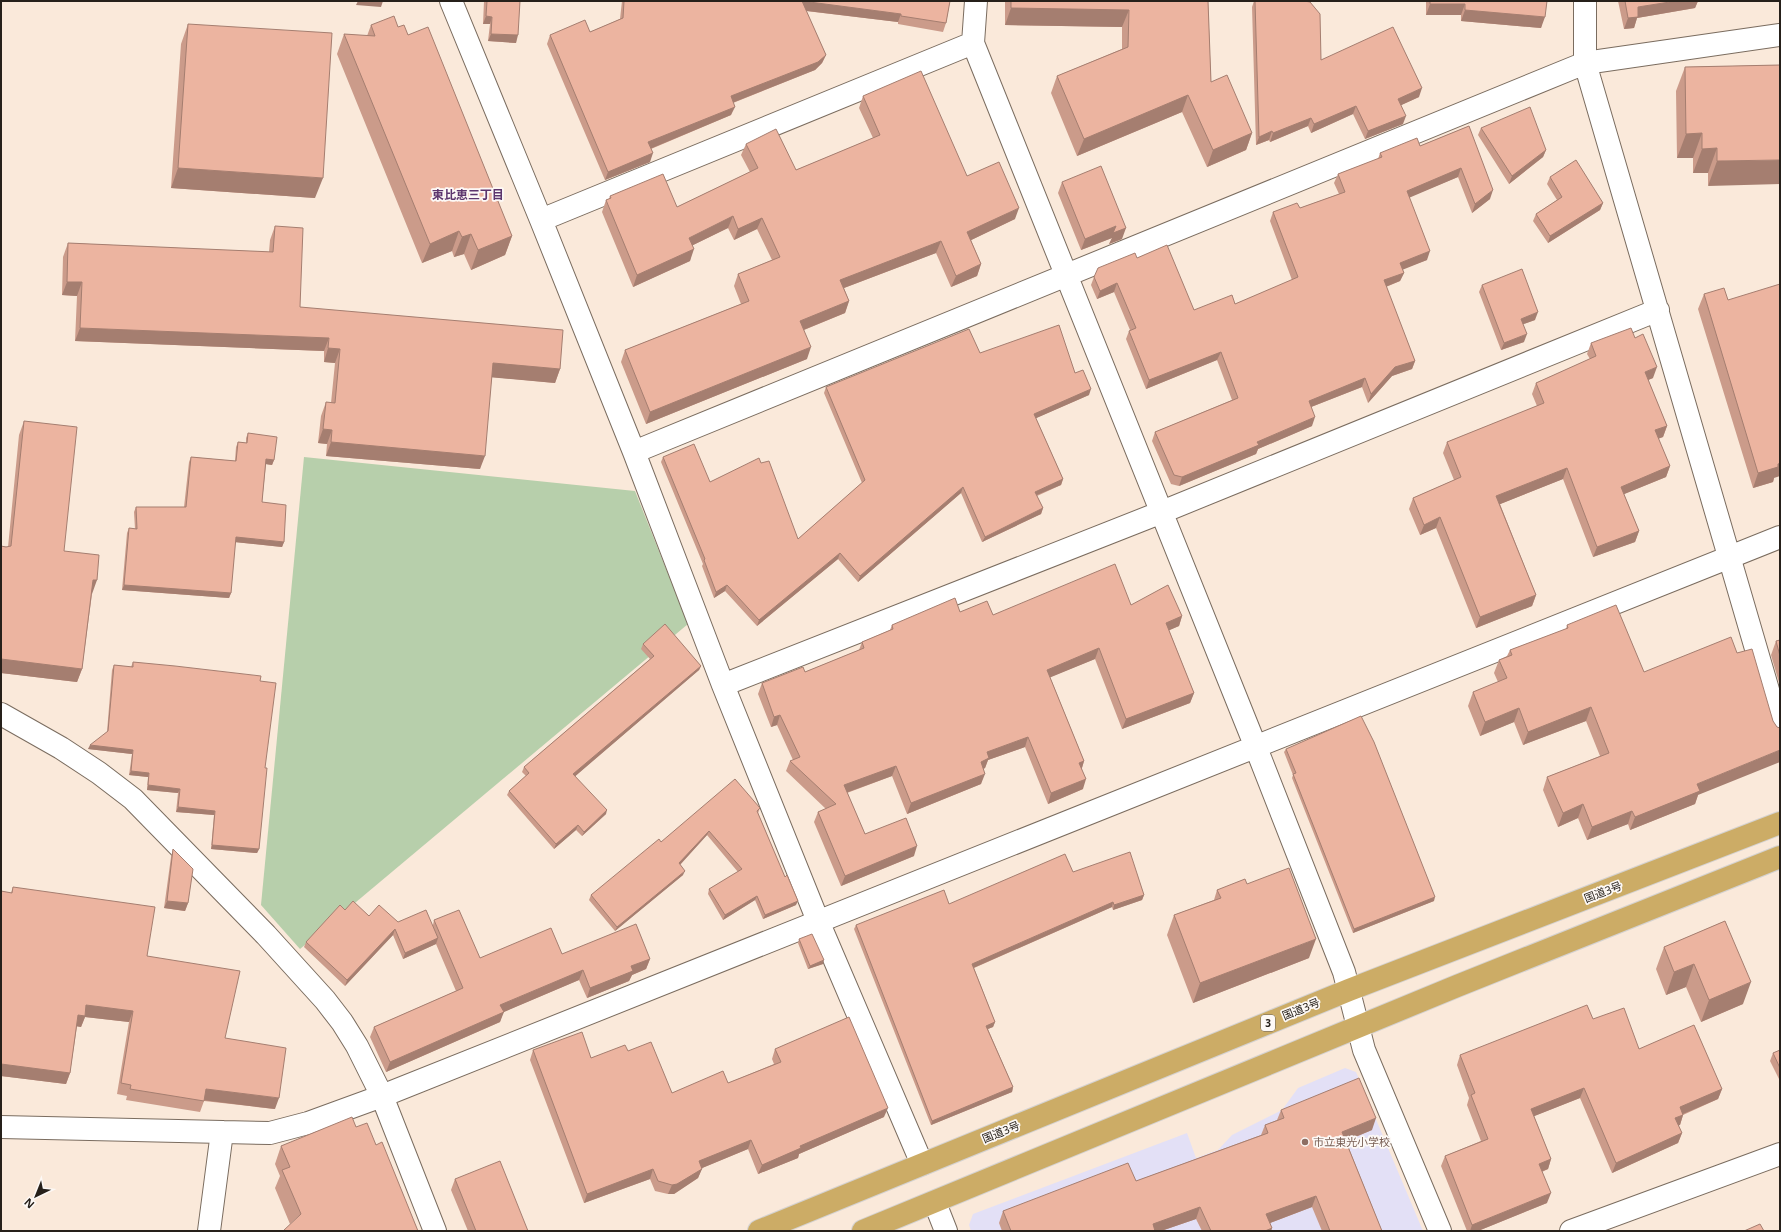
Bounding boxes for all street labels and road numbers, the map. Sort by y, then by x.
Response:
street label: 国道3号 [1582,877,1624,906]
street label: 国道3号 [1280,994,1322,1023]
road number: 3 [1261,1015,1275,1031]
street label: 国道3号 [980,1117,1022,1146]

